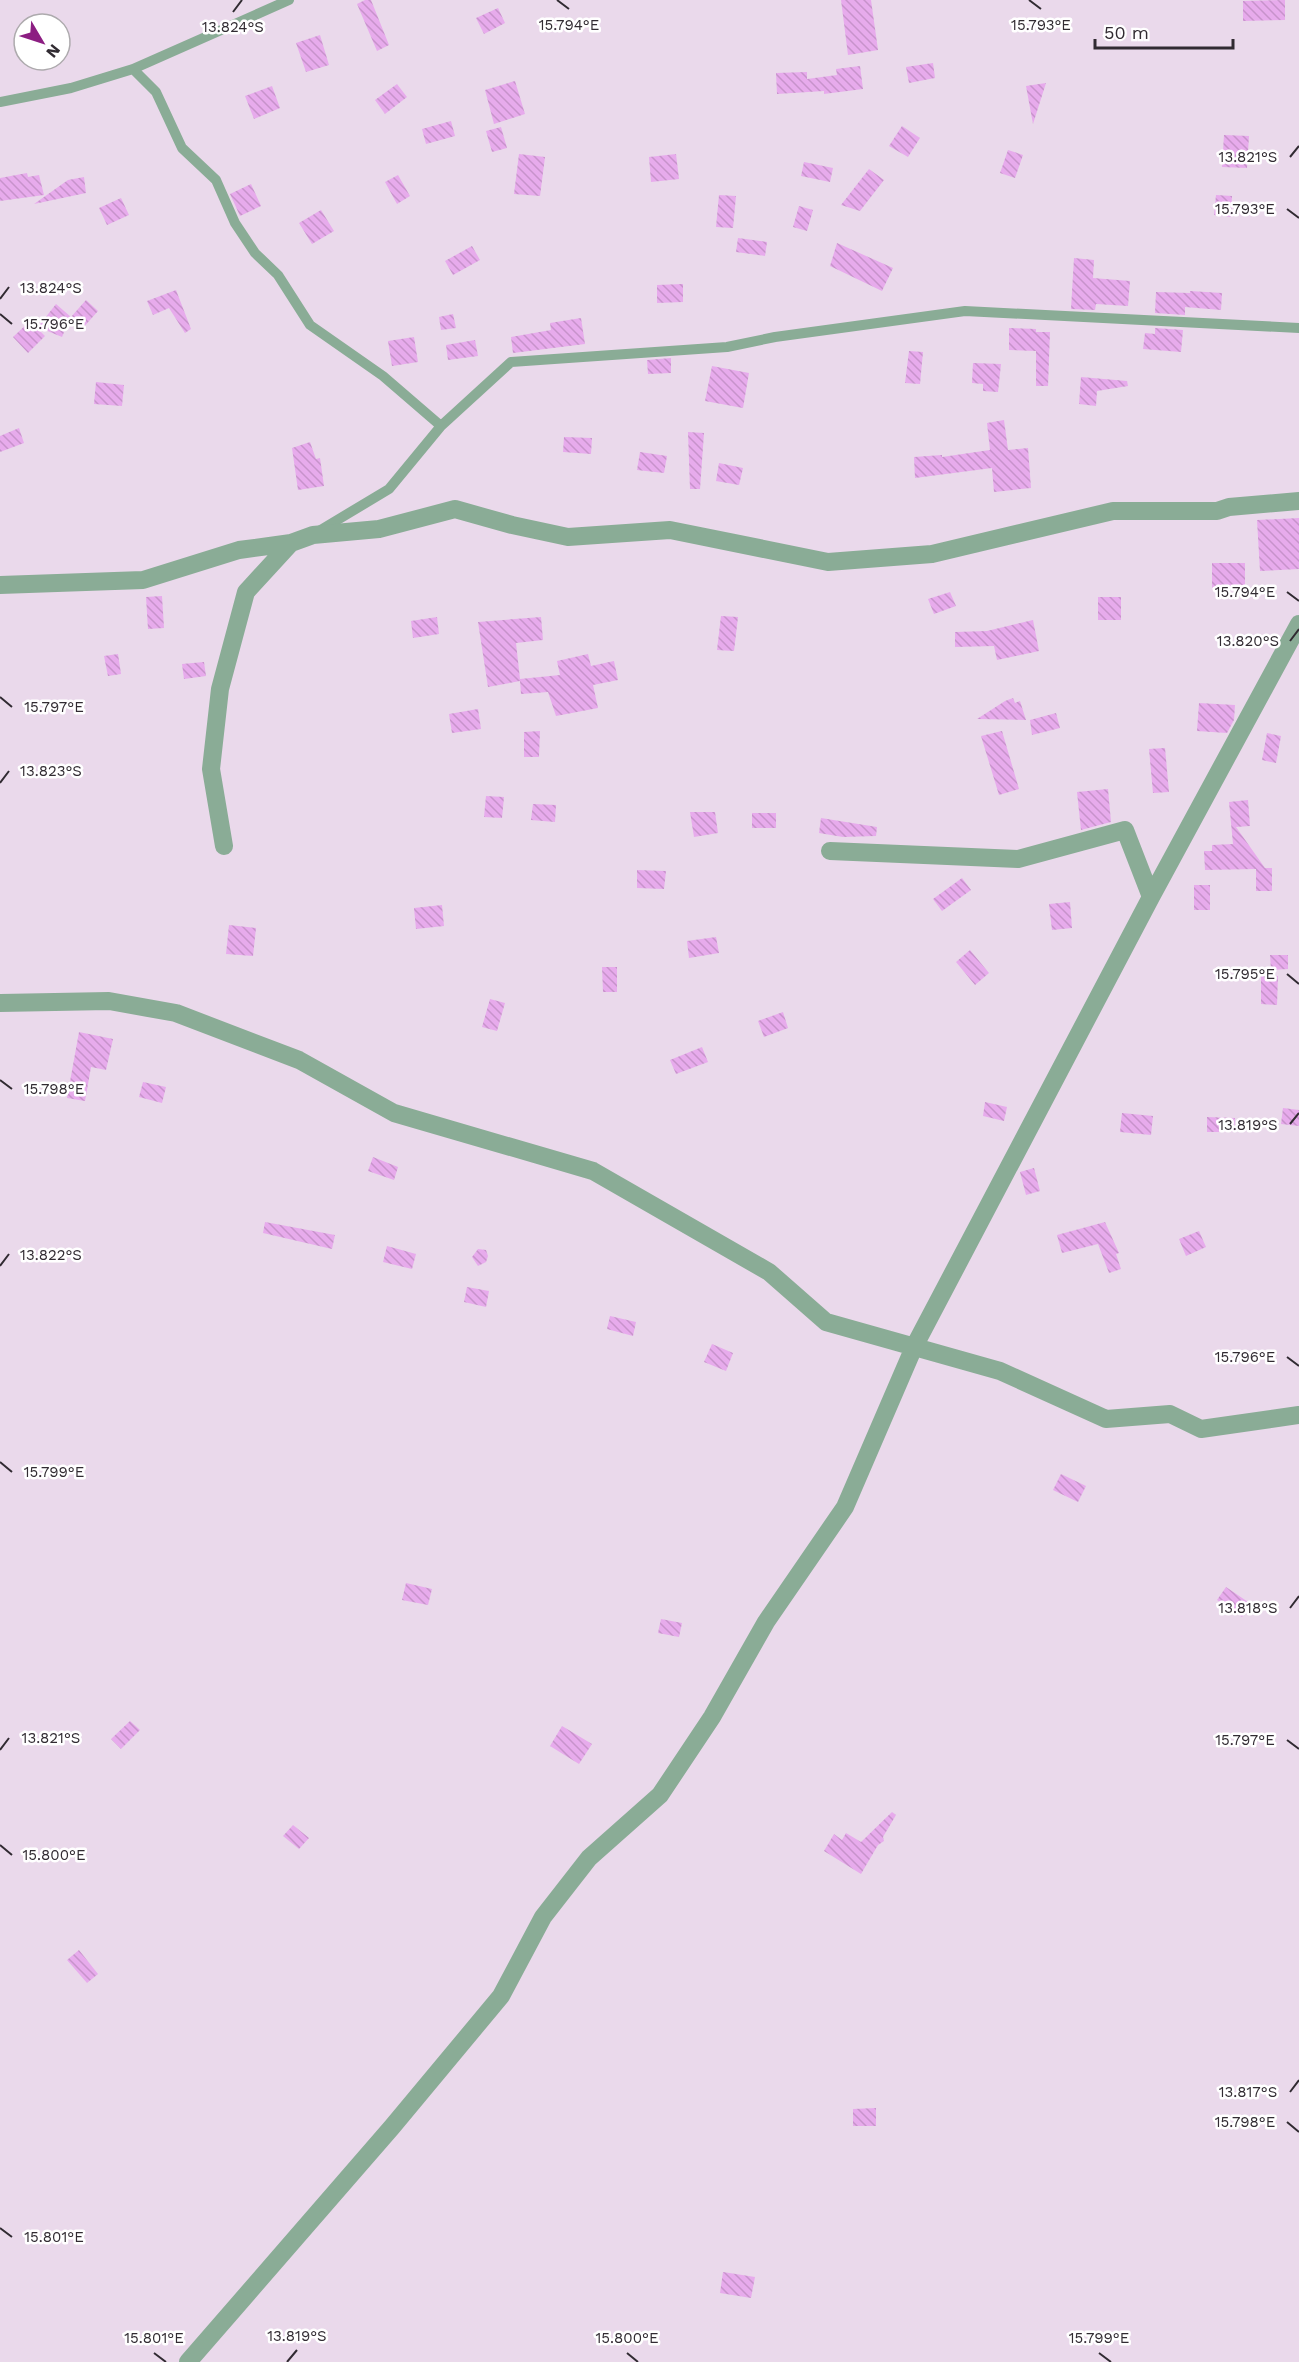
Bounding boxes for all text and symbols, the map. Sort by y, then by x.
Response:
north arrow [12,12,72,72]
scale bar [1095,12,1233,50]
text: 15.794°E [539,16,599,34]
text: 15.793°E [1011,16,1071,34]
text: 13.824°S [202,18,264,36]
text: 50 m [1104,22,1149,43]
text: N [42,41,64,62]
text: 13.821°S [1219,148,1277,166]
text: 15.793°E [1215,200,1275,218]
text: 13.824°S [20,279,82,297]
text: 15.796°E [24,315,84,333]
text: 15.794°E [1215,583,1275,601]
text: 13.820°S [1217,632,1279,650]
text: 15.797°E [24,698,84,716]
text: 13.823°S [20,762,82,780]
text: 15.795°E [1215,965,1275,983]
text: 15.798°E [24,1080,84,1098]
text: 13.819°S [1218,1116,1278,1134]
text: 13.822°S [20,1246,82,1264]
text: 15.796°E [1215,1348,1275,1366]
text: 15.799°E [24,1463,84,1481]
text: 13.818°S [1218,1599,1278,1617]
text: 13.821°S [22,1729,80,1747]
text: 15.797°E [1215,1731,1275,1749]
text: 15.800°E [23,1846,85,1864]
text: 13.817°S [1219,2083,1277,2101]
text: 15.798°E [1215,2113,1275,2131]
text: 15.801°E [24,2228,84,2246]
text: 13.819°S [267,2327,327,2345]
text: 15.801°E [124,2329,184,2347]
text: 15.800°E [596,2329,658,2347]
text: 15.799°E [1069,2329,1129,2347]

